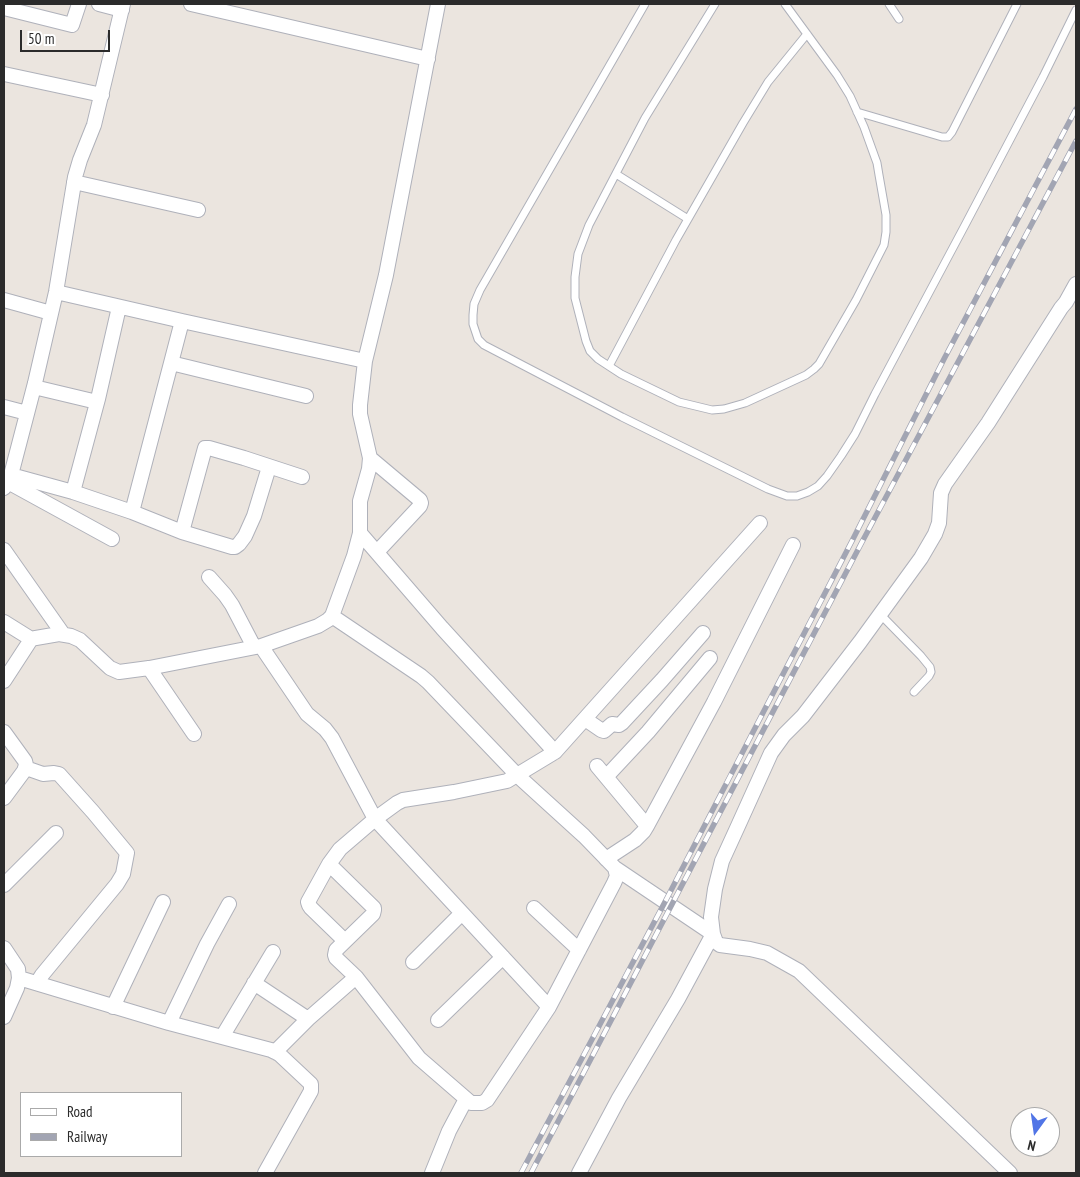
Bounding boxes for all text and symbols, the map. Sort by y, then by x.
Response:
scale bar [22,20,112,52]
text: 50 m [28,29,54,48]
legend [20,1092,182,1157]
text: Road [67,1102,93,1121]
north arrow [1010,1107,1060,1157]
text: Railway [67,1127,107,1146]
text: N [1026,1136,1037,1155]

